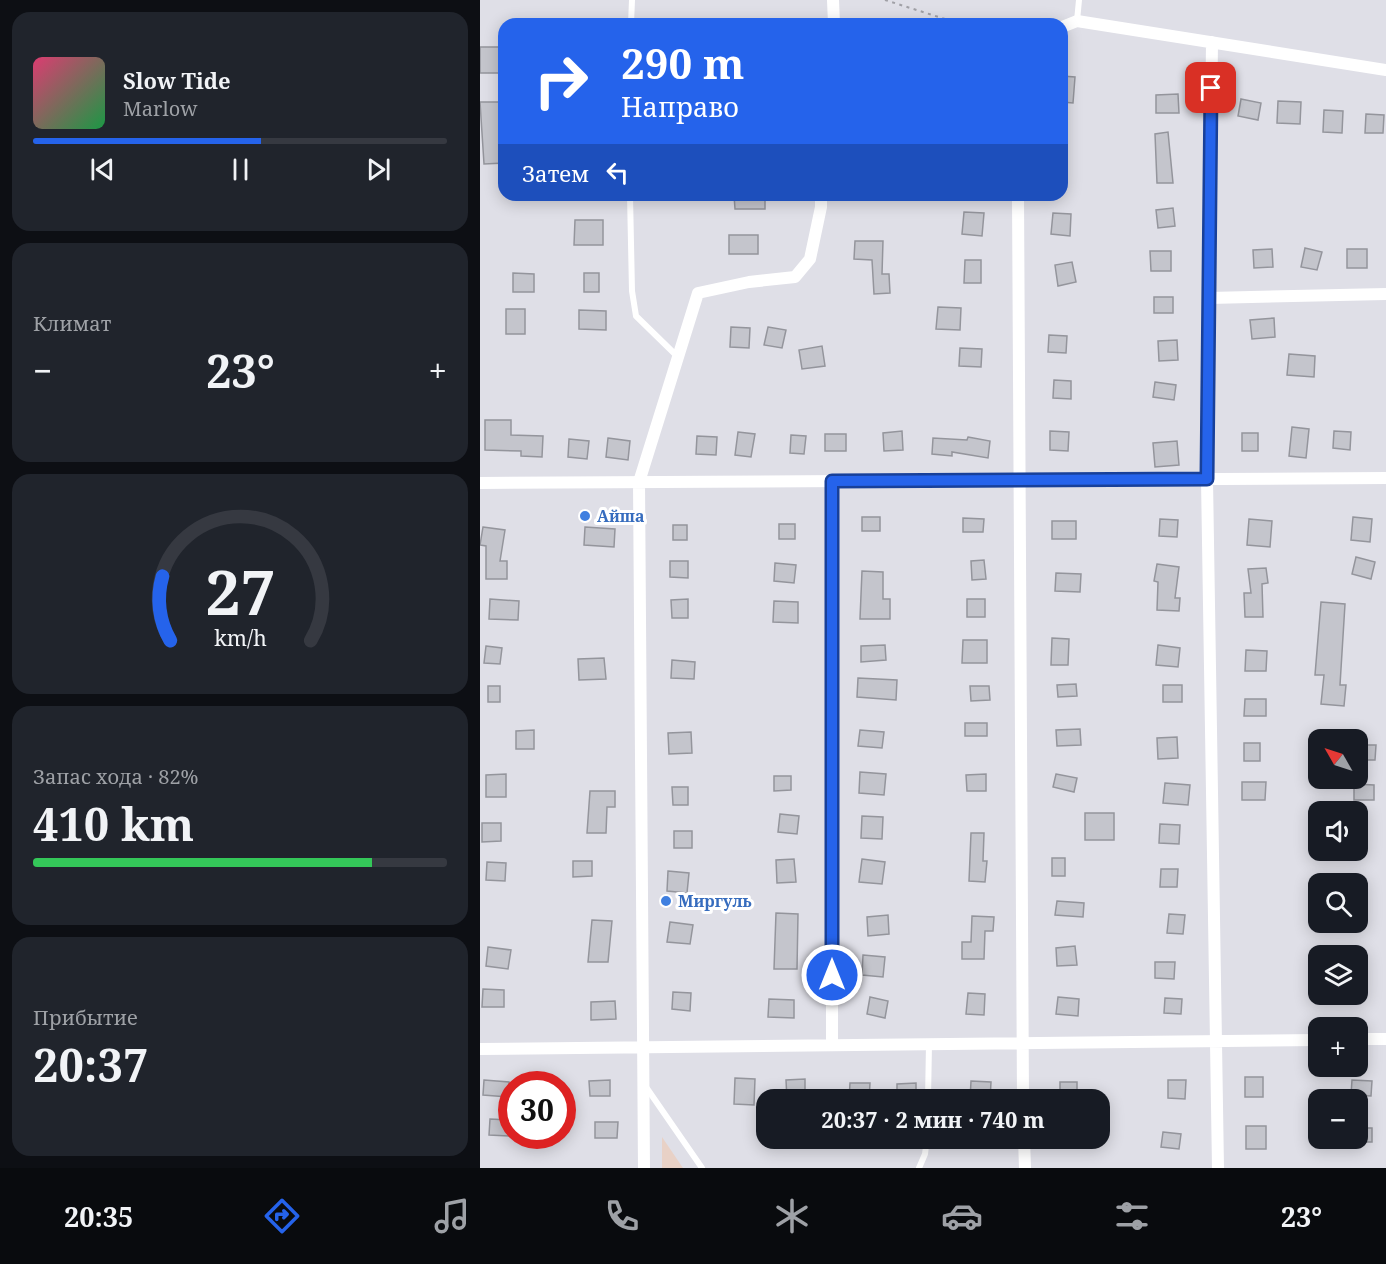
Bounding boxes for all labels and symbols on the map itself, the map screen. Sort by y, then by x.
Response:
pin [1185,62,1236,113]
place label: Айша [597,505,645,527]
marker: Айша [578,509,592,523]
north arrow [1308,729,1368,789]
place label: Миргуль [678,890,752,912]
marker: Миргуль [659,894,673,908]
position arrow [800,943,864,1007]
speed limit sign: 30 [498,1071,576,1149]

